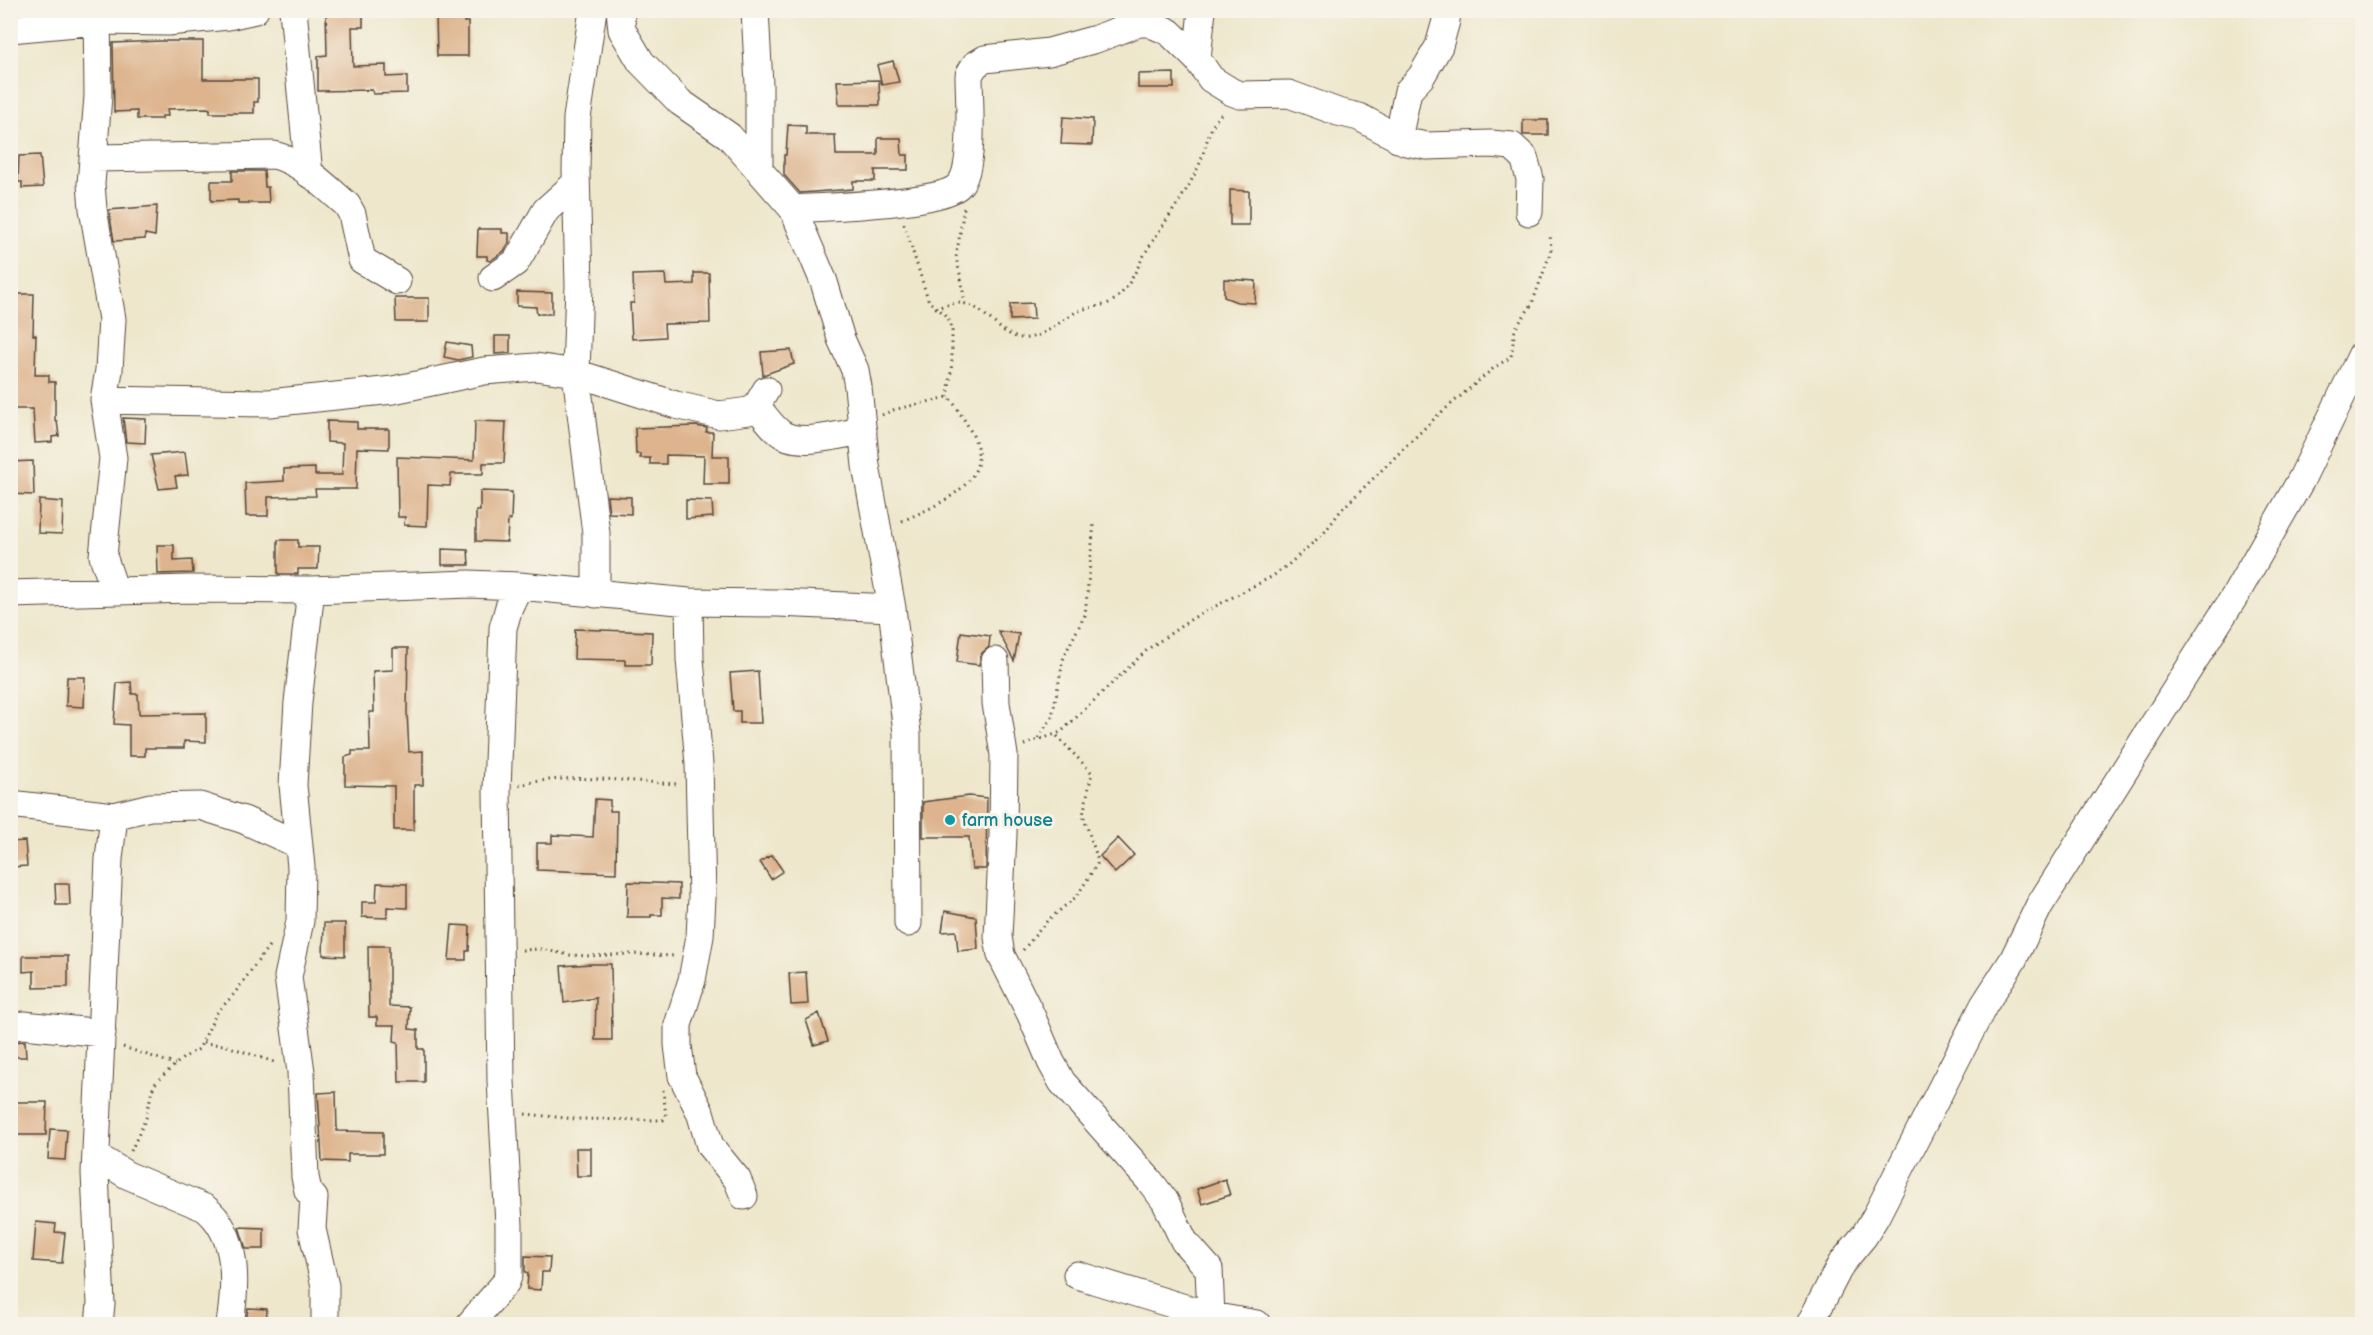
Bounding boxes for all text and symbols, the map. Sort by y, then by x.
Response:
place label: farm house [962,810,1053,831]
marker: farm house [943,813,957,827]

